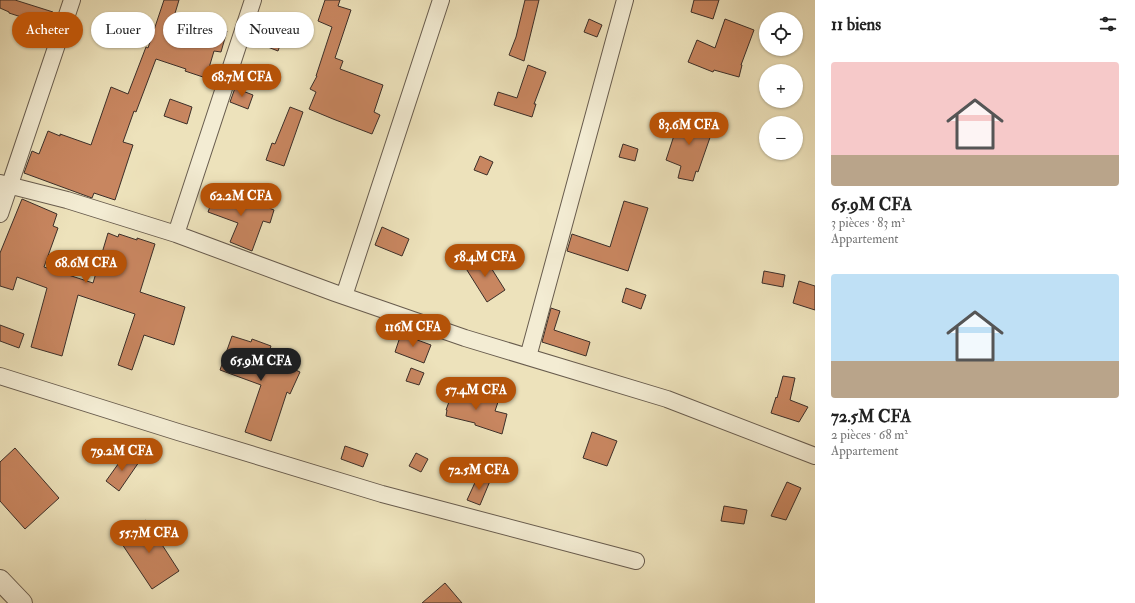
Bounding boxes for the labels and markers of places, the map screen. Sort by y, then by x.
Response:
pin: 68.7M CFA [196,64,288,98]
pin: 83.6M CFA [643,112,735,146]
pin: 62.2M CFA [195,183,287,217]
pin: 58.4M CFA [439,244,531,278]
pin: 68.6M CFA [40,250,132,284]
pin: 116M CFA [372,314,454,348]
pin: 65.9M CFA [215,348,307,382]
pin: 57.4M CFA [430,377,522,411]
pin: 79.2M CFA [76,438,168,472]
pin: 72.5M CFA [433,457,525,491]
pin: 55.7M CFA [103,520,195,554]

